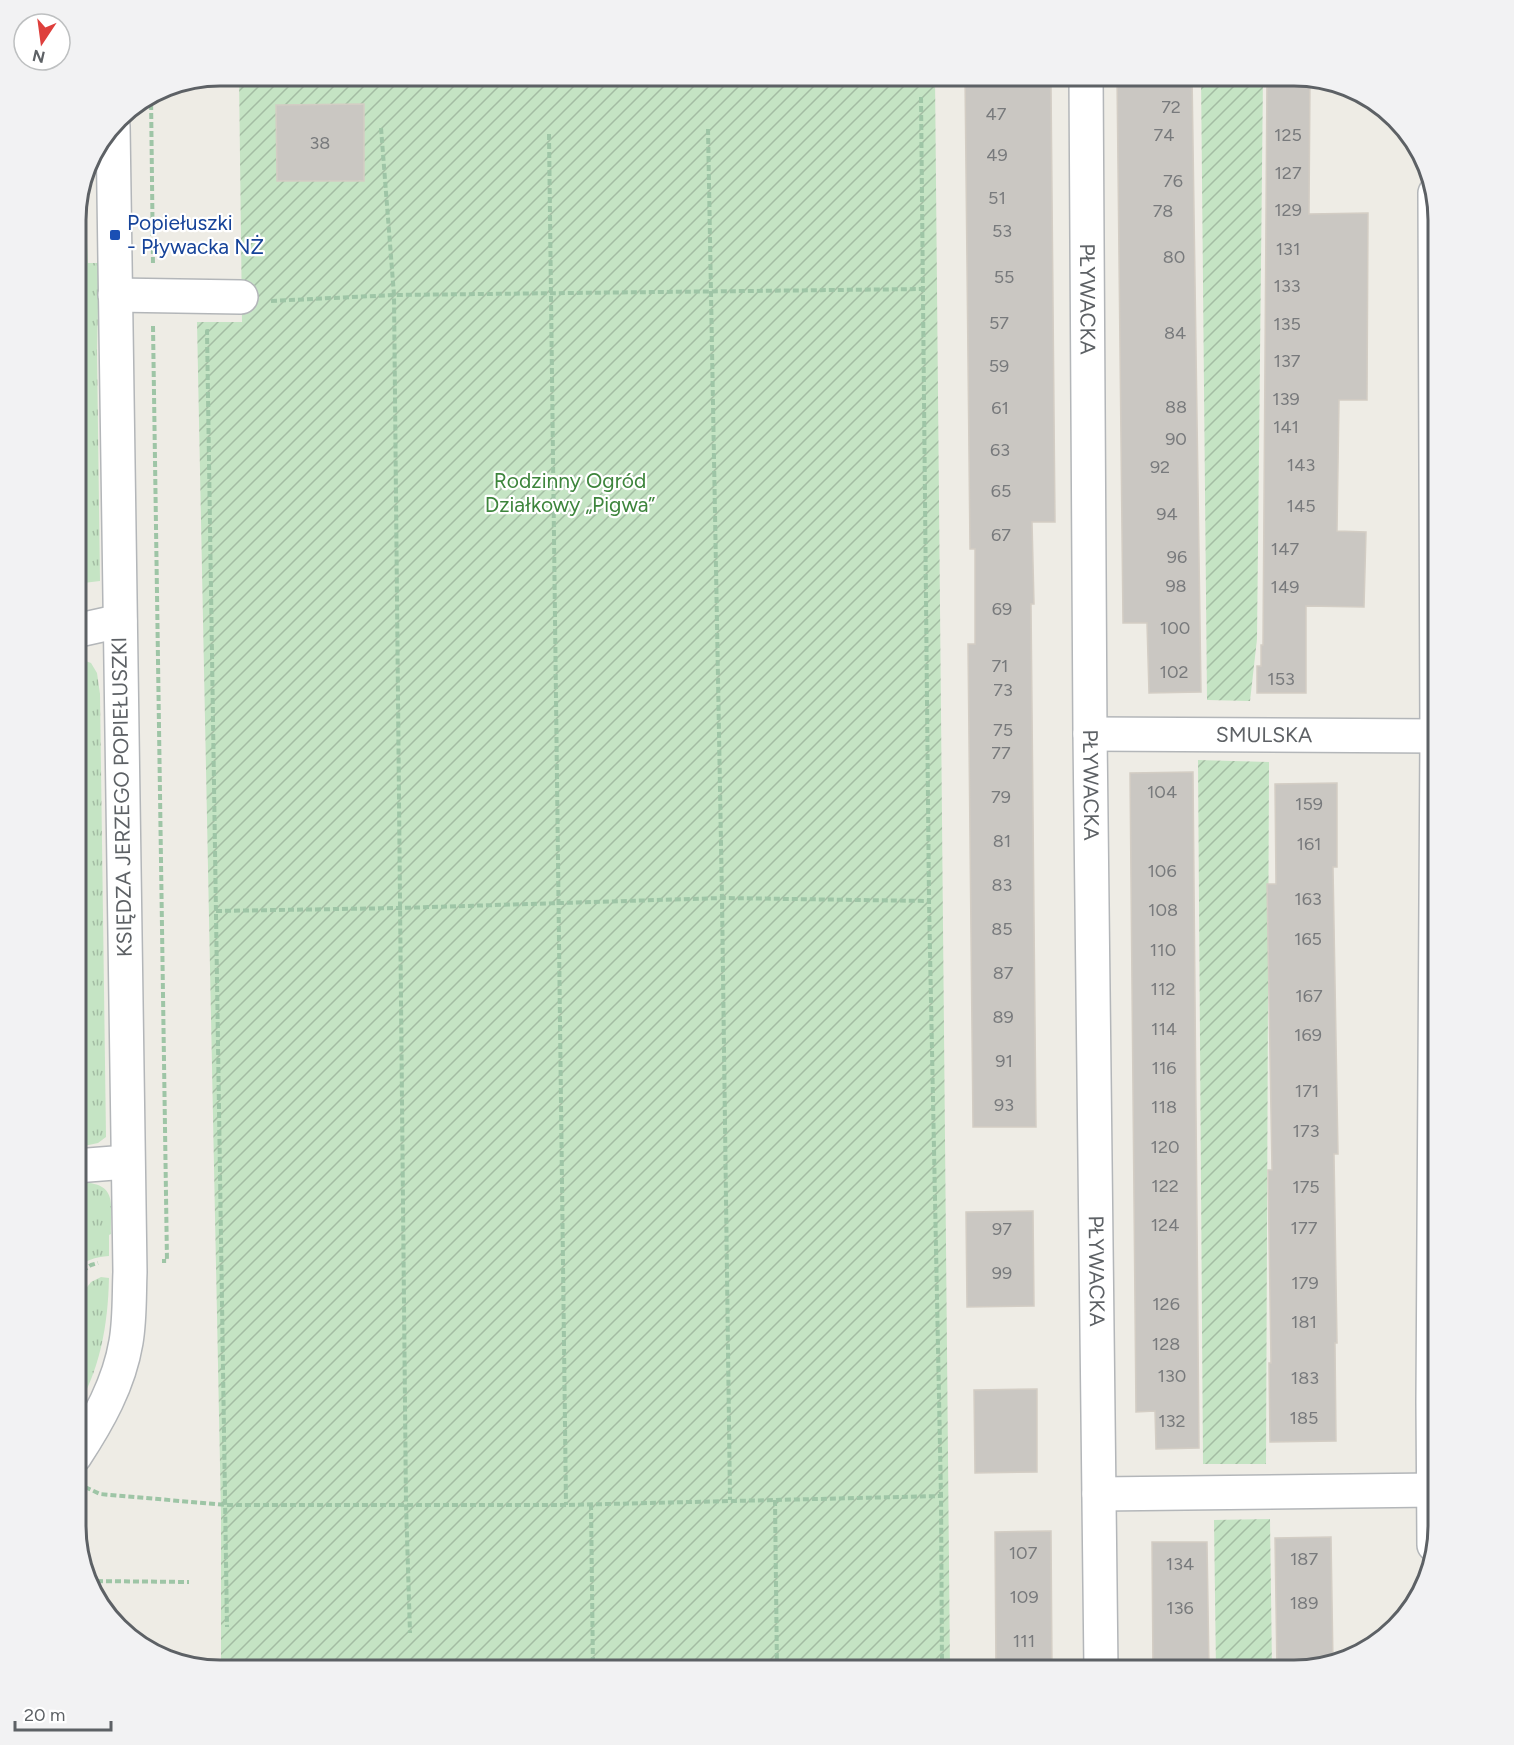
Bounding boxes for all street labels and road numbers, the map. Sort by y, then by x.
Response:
street label: PŁYWACKA [1075,243,1101,355]
street label: KSIĘDZA JERZEGO POPIEŁUSZKI [106,637,137,957]
street label: SMULSKA [1216,722,1312,747]
street label: PŁYWACKA [1078,729,1104,841]
street label: PŁYWACKA [1084,1215,1110,1327]

